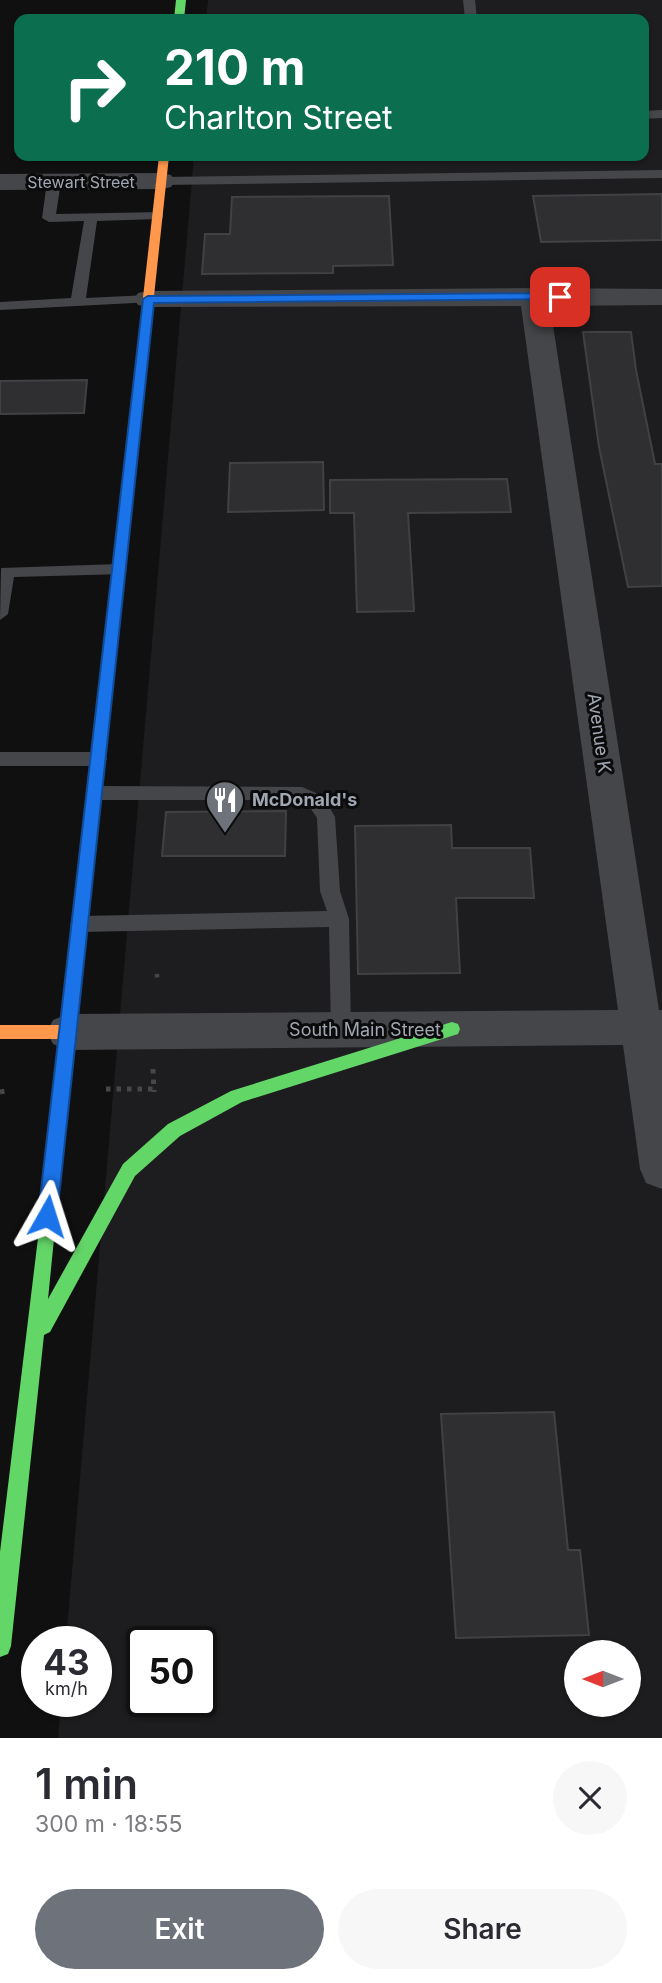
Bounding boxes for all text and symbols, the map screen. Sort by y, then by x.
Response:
text: 210 m [164,38,305,97]
icon: right [49,42,140,133]
text: Charlton Street [164,98,393,137]
street label: Stewart Street [27,172,135,192]
pin [530,267,590,327]
icon: arrive [541,278,579,316]
street label: Avenue K [584,692,615,774]
restaurant icon: McDonald's [204,779,246,834]
place label: McDonald's [252,789,357,810]
street label: South Main Street [289,1019,441,1040]
position arrow [10,1179,84,1253]
speed limit sign: 50 [126,1626,217,1717]
north arrow [564,1640,640,1717]
map controls [564,1640,641,1717]
text: 43 [43,1641,90,1683]
text: km/h [45,1678,88,1699]
text: 1 min [35,1758,138,1809]
button: close [553,1761,627,1835]
text: 300 m · 18:55 [35,1810,183,1838]
button: Exit [35,1889,324,1969]
button: Share [338,1889,627,1969]

